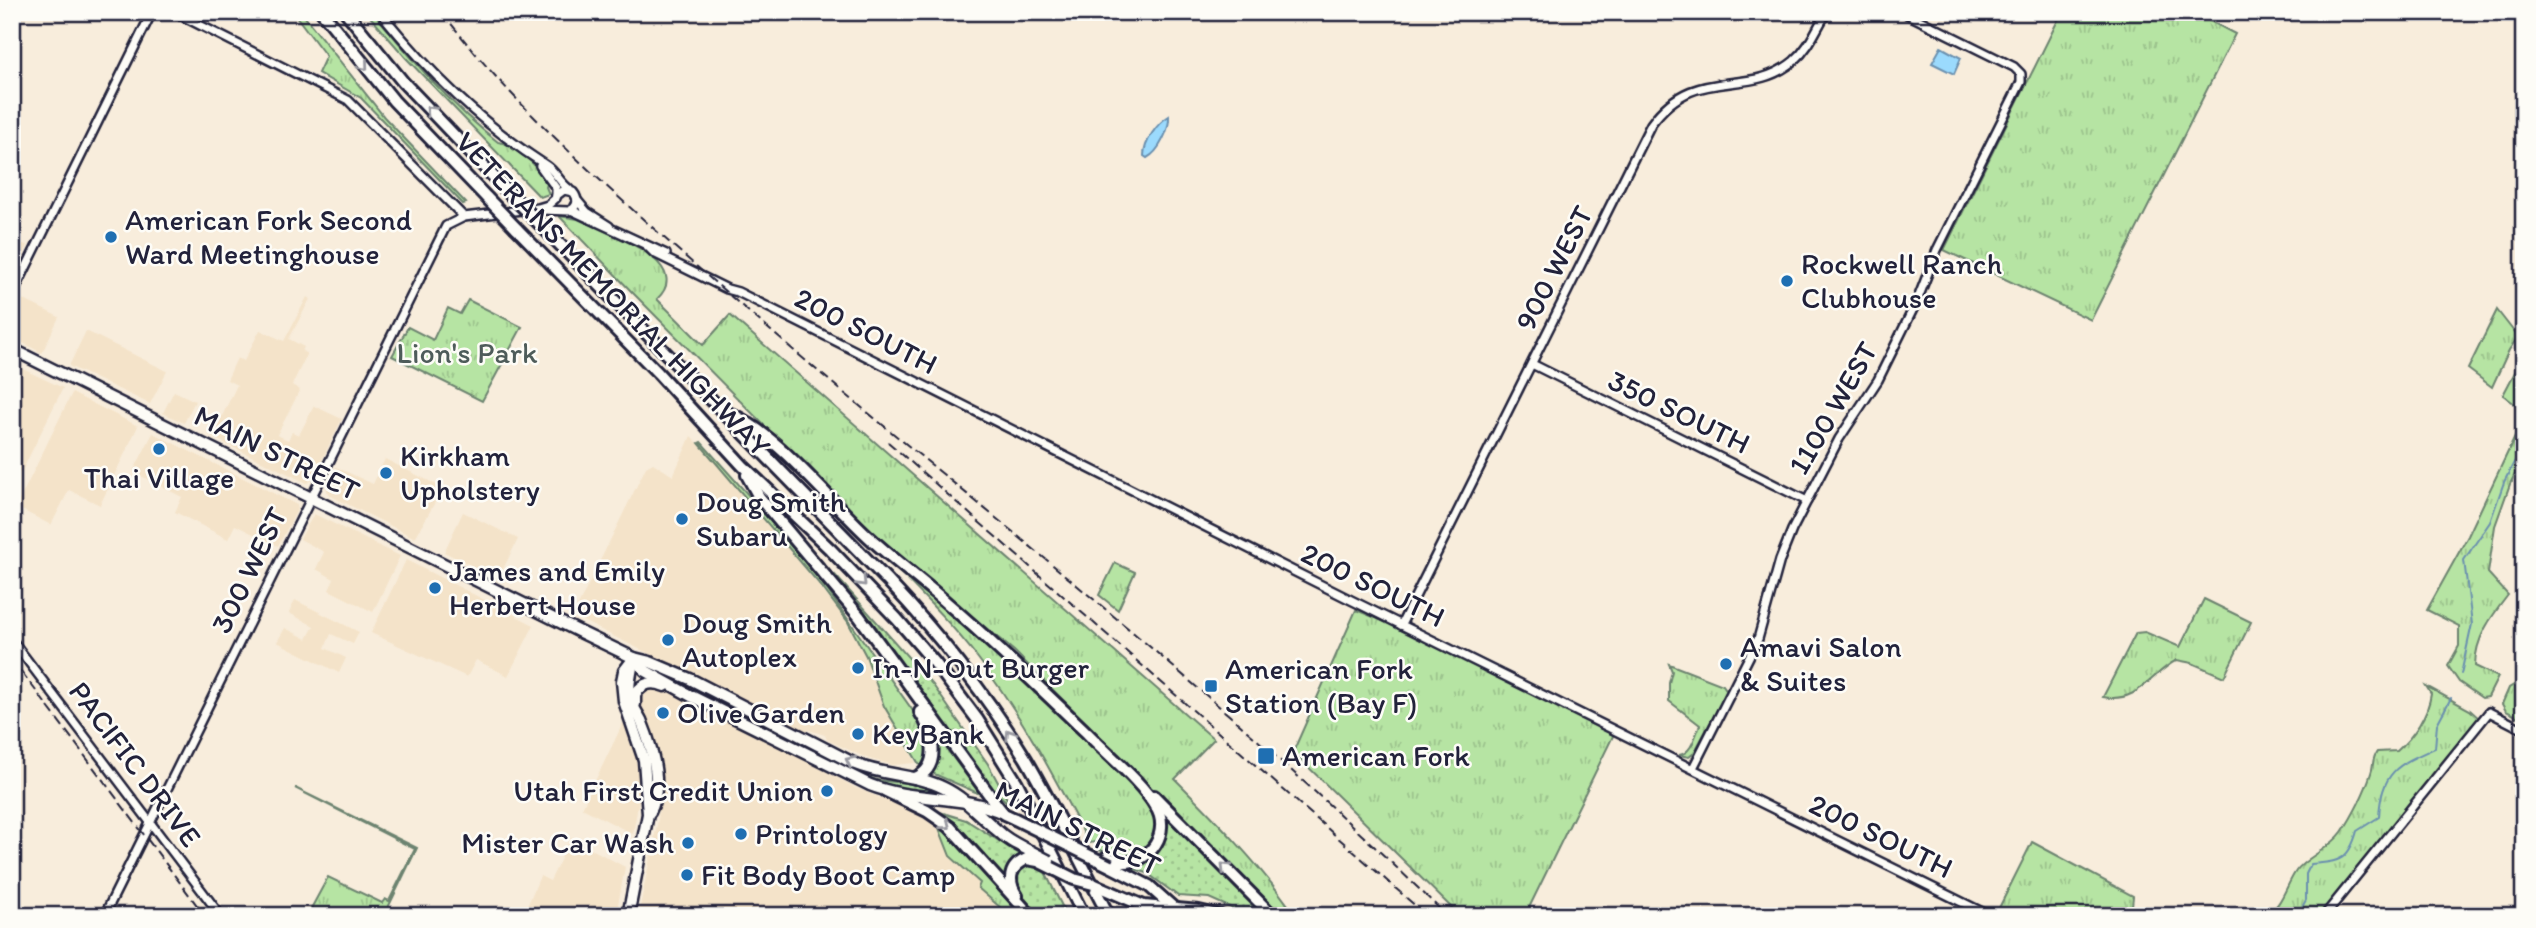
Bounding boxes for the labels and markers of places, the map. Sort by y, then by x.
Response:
place label: American Fork Second Ward Meetinghouse [125,201,412,272]
marker: American Fork Second Ward Meetinghouse [103,229,119,245]
place label: Rockwell Ranch Clubhouse [1801,245,2002,316]
marker: Rockwell Ranch Clubhouse [1779,273,1795,289]
place label: Kirkham Upholstery [400,437,540,508]
marker: Thai Village [151,441,167,457]
place label: Thai Village [84,459,234,496]
marker: Kirkham Upholstery [378,465,394,481]
place label: Doug Smith Subaru [696,483,846,554]
marker: Doug Smith Subaru [674,511,690,527]
place label: James and Emily Herbert House [449,552,665,623]
marker: James and Emily Herbert House [427,580,443,596]
place label: Doug Smith Autoplex [682,604,832,675]
place label: Amavi Salon & Suites [1740,628,1902,699]
marker: Doug Smith Autoplex [660,632,676,648]
place label: In-N-Out Burger [872,649,1090,686]
place label: American Fork Station (Bay F) [1225,650,1417,721]
marker: Amavi Salon & Suites [1718,656,1734,672]
marker: In-N-Out Burger [850,660,866,676]
marker: American Fork Station (Bay F) [1203,678,1219,694]
place label: Olive Garden [677,694,845,731]
marker: Olive Garden [655,705,671,721]
place label: KeyBank [872,715,985,752]
marker: KeyBank [850,726,866,742]
place label: American Fork [1282,737,1470,774]
marker: American Fork [1256,746,1276,766]
place label: Utah First Credit Union [513,772,813,809]
marker: Utah First Credit Union [819,783,835,799]
place label: Printology [755,815,887,852]
place label: Mister Car Wash [461,824,674,861]
marker: Printology [733,826,749,842]
marker: Mister Car Wash [680,835,696,851]
place label: Fit Body Boot Camp [701,856,956,893]
marker: Fit Body Boot Camp [679,867,695,883]

